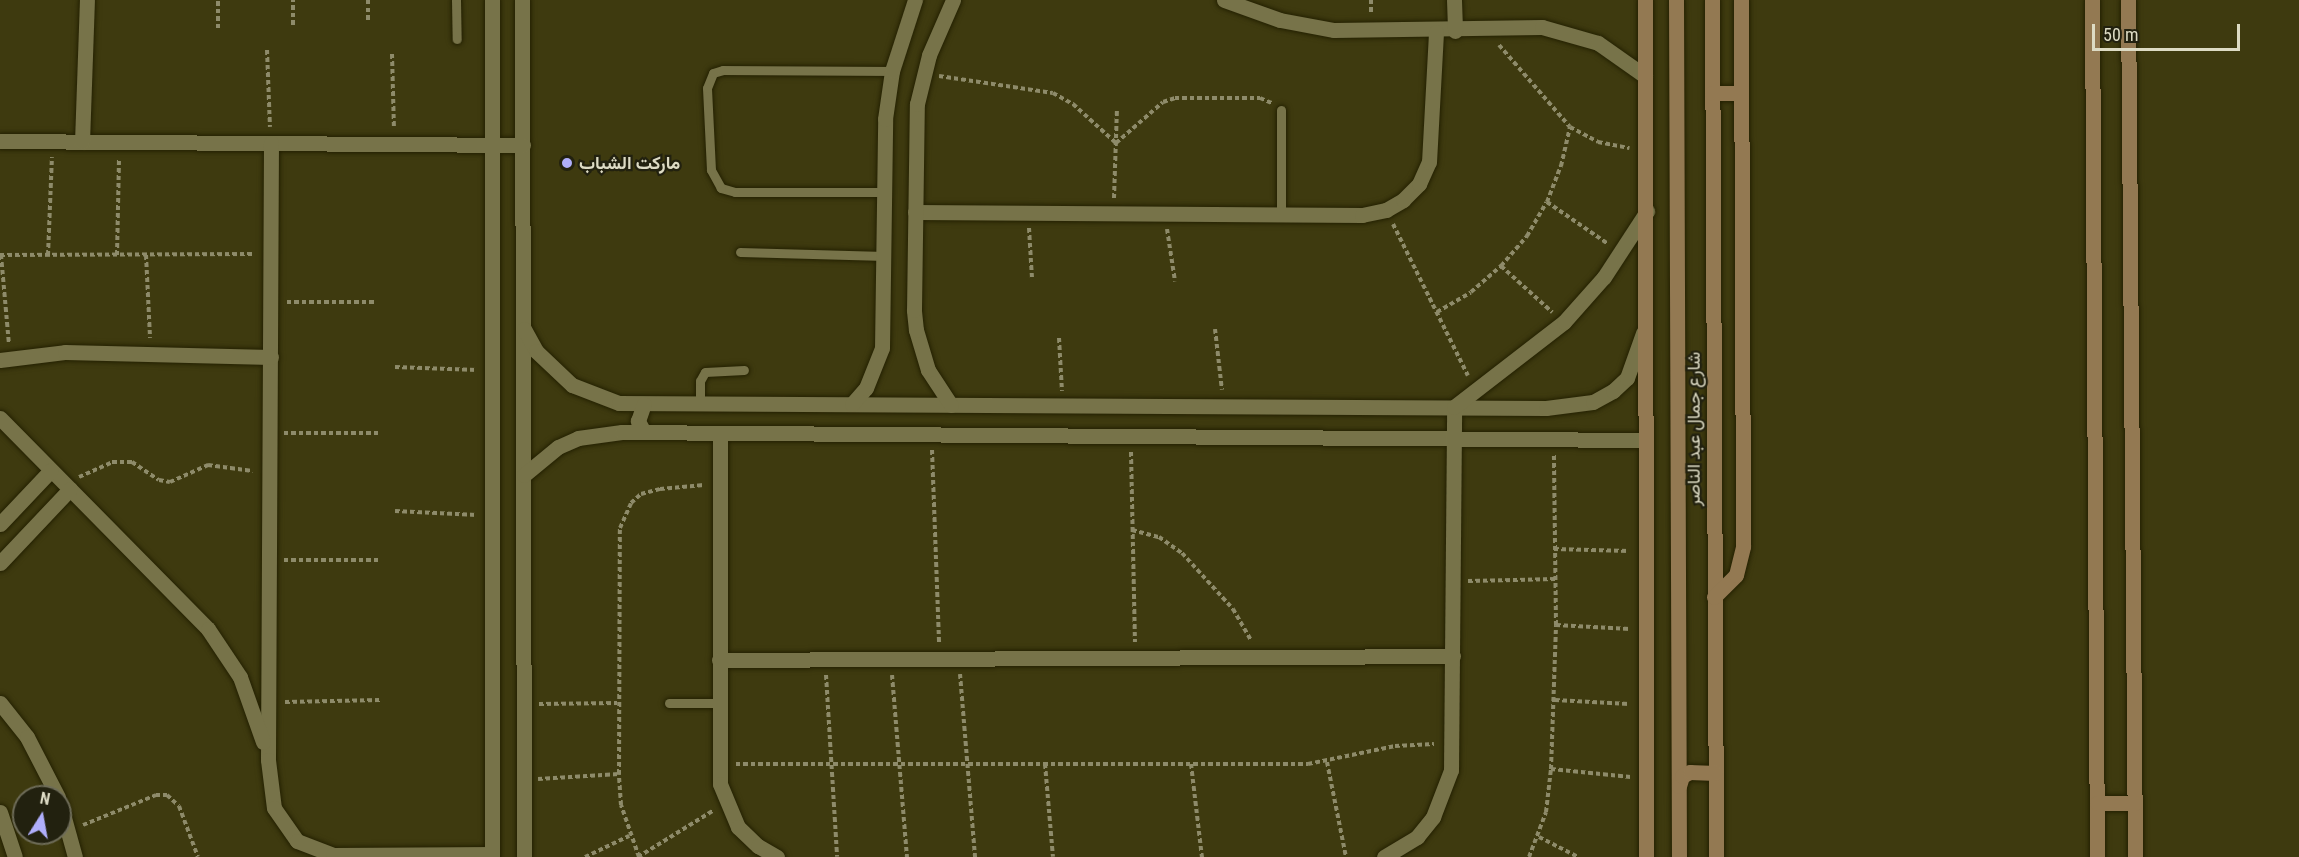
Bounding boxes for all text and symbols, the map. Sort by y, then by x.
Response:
scale bar [2095,12,2244,50]
text: 50 m [2103,24,2138,45]
place label: ماركت الشباب [579,152,680,174]
marker: ماركت الشباب [560,156,574,170]
street label: شارع جمال عبد الناصر [1683,352,1705,506]
north arrow [12,785,72,845]
text: N [39,789,52,809]

